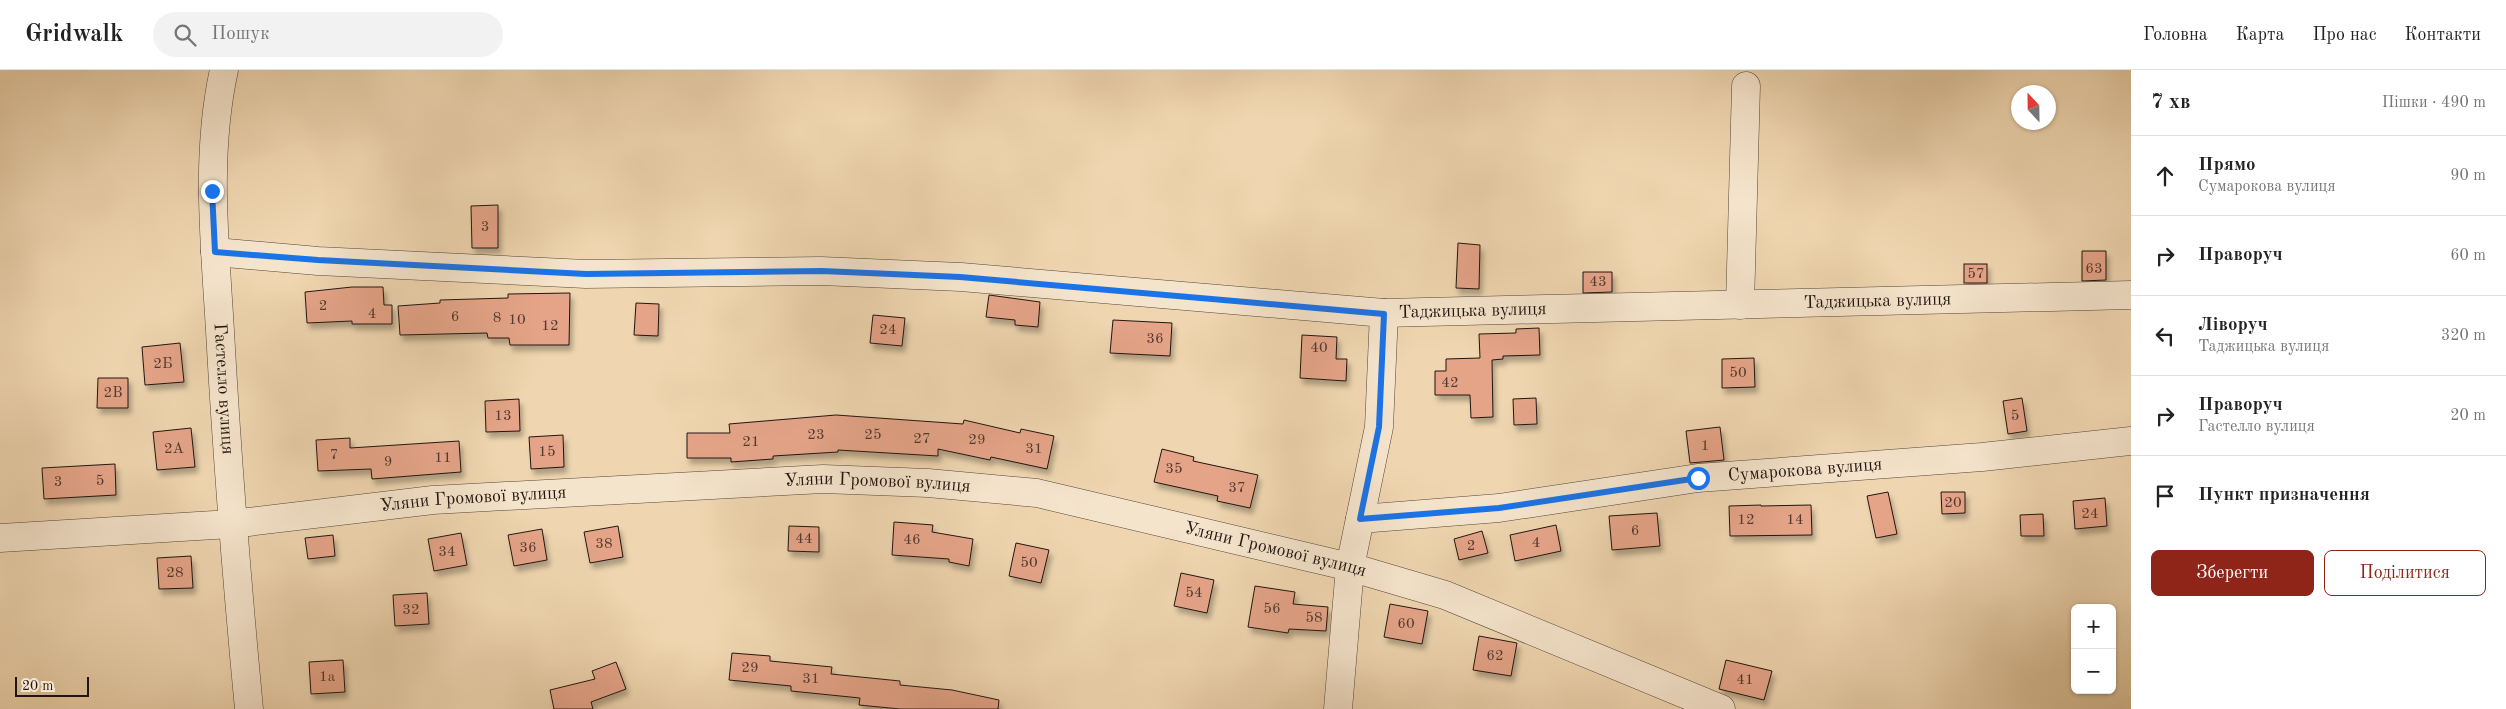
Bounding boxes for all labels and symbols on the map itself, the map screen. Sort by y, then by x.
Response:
north arrow [2011,85,2056,130]
route end [201,180,224,203]
house number: 3 [481,220,489,235]
house number: 63 [2085,262,2103,277]
house number: 57 [1967,267,1985,282]
house number: 43 [1589,275,1607,290]
street label: Таджицька вулиця [1803,290,1952,312]
house number: 2 [319,299,327,314]
street label: Таджицька вулиця [1398,300,1547,322]
house number: 4 [368,307,376,322]
house number: 6 [451,310,459,325]
house number: 8 [493,311,501,326]
house number: 10 [508,313,526,328]
house number: 12 [541,319,559,334]
street label: Гастелло вулиця [211,323,237,455]
house number: 24 [879,323,897,338]
house number: 36 [1146,332,1164,347]
house number: 40 [1310,341,1328,356]
house number: 2Б [153,357,173,372]
house number: 50 [1729,366,1747,381]
house number: 42 [1441,376,1459,391]
house number: 2В [103,386,123,401]
house number: 13 [494,409,512,424]
house number: 5 [2011,409,2019,424]
house number: 23 [807,428,825,443]
house number: 25 [864,428,882,443]
house number: 27 [913,432,931,447]
house number: 29 [968,433,986,448]
house number: 21 [742,435,760,450]
house number: 1 [1701,439,1709,454]
house number: 2А [164,442,185,457]
house number: 31 [1025,442,1043,457]
house number: 15 [538,445,556,460]
house number: 7 [330,448,338,463]
house number: 11 [434,451,452,466]
house number: 9 [384,455,392,470]
street label: Сумарокова вулиця [1727,455,1883,485]
house number: 35 [1165,462,1183,477]
route start [1687,467,1710,490]
street label: Уляни Громової вулиця [784,470,971,496]
house number: 5 [96,474,104,489]
house number: 3 [54,475,62,490]
house number: 37 [1228,481,1246,496]
street label: Уляни Громової вулиця [379,484,567,515]
house number: 20 [1944,496,1962,511]
house number: 24 [2081,507,2099,522]
house number: 12 [1737,513,1755,528]
house number: 14 [1786,513,1804,528]
street label: Уляни Громової вулиця [1183,519,1369,580]
house number: 6 [1631,524,1639,539]
house number: 44 [795,532,813,547]
house number: 46 [903,533,921,548]
house number: 4 [1532,536,1540,551]
house number: 38 [595,537,613,552]
house number: 2 [1467,539,1475,554]
house number: 36 [519,541,537,556]
house number: 34 [438,545,456,560]
house number: 50 [1020,556,1038,571]
house number: 28 [166,566,184,581]
house number: 54 [1185,586,1203,601]
house number: 56 [1263,602,1281,617]
house number: 32 [402,603,420,618]
house number: 58 [1305,611,1323,626]
house number: 60 [1397,617,1415,632]
house number: 62 [1486,649,1504,664]
house number: 29 [741,661,759,676]
house number: 1а [319,670,336,685]
house number: 31 [802,672,820,687]
house number: 41 [1736,673,1754,688]
scale bar [15,674,89,697]

